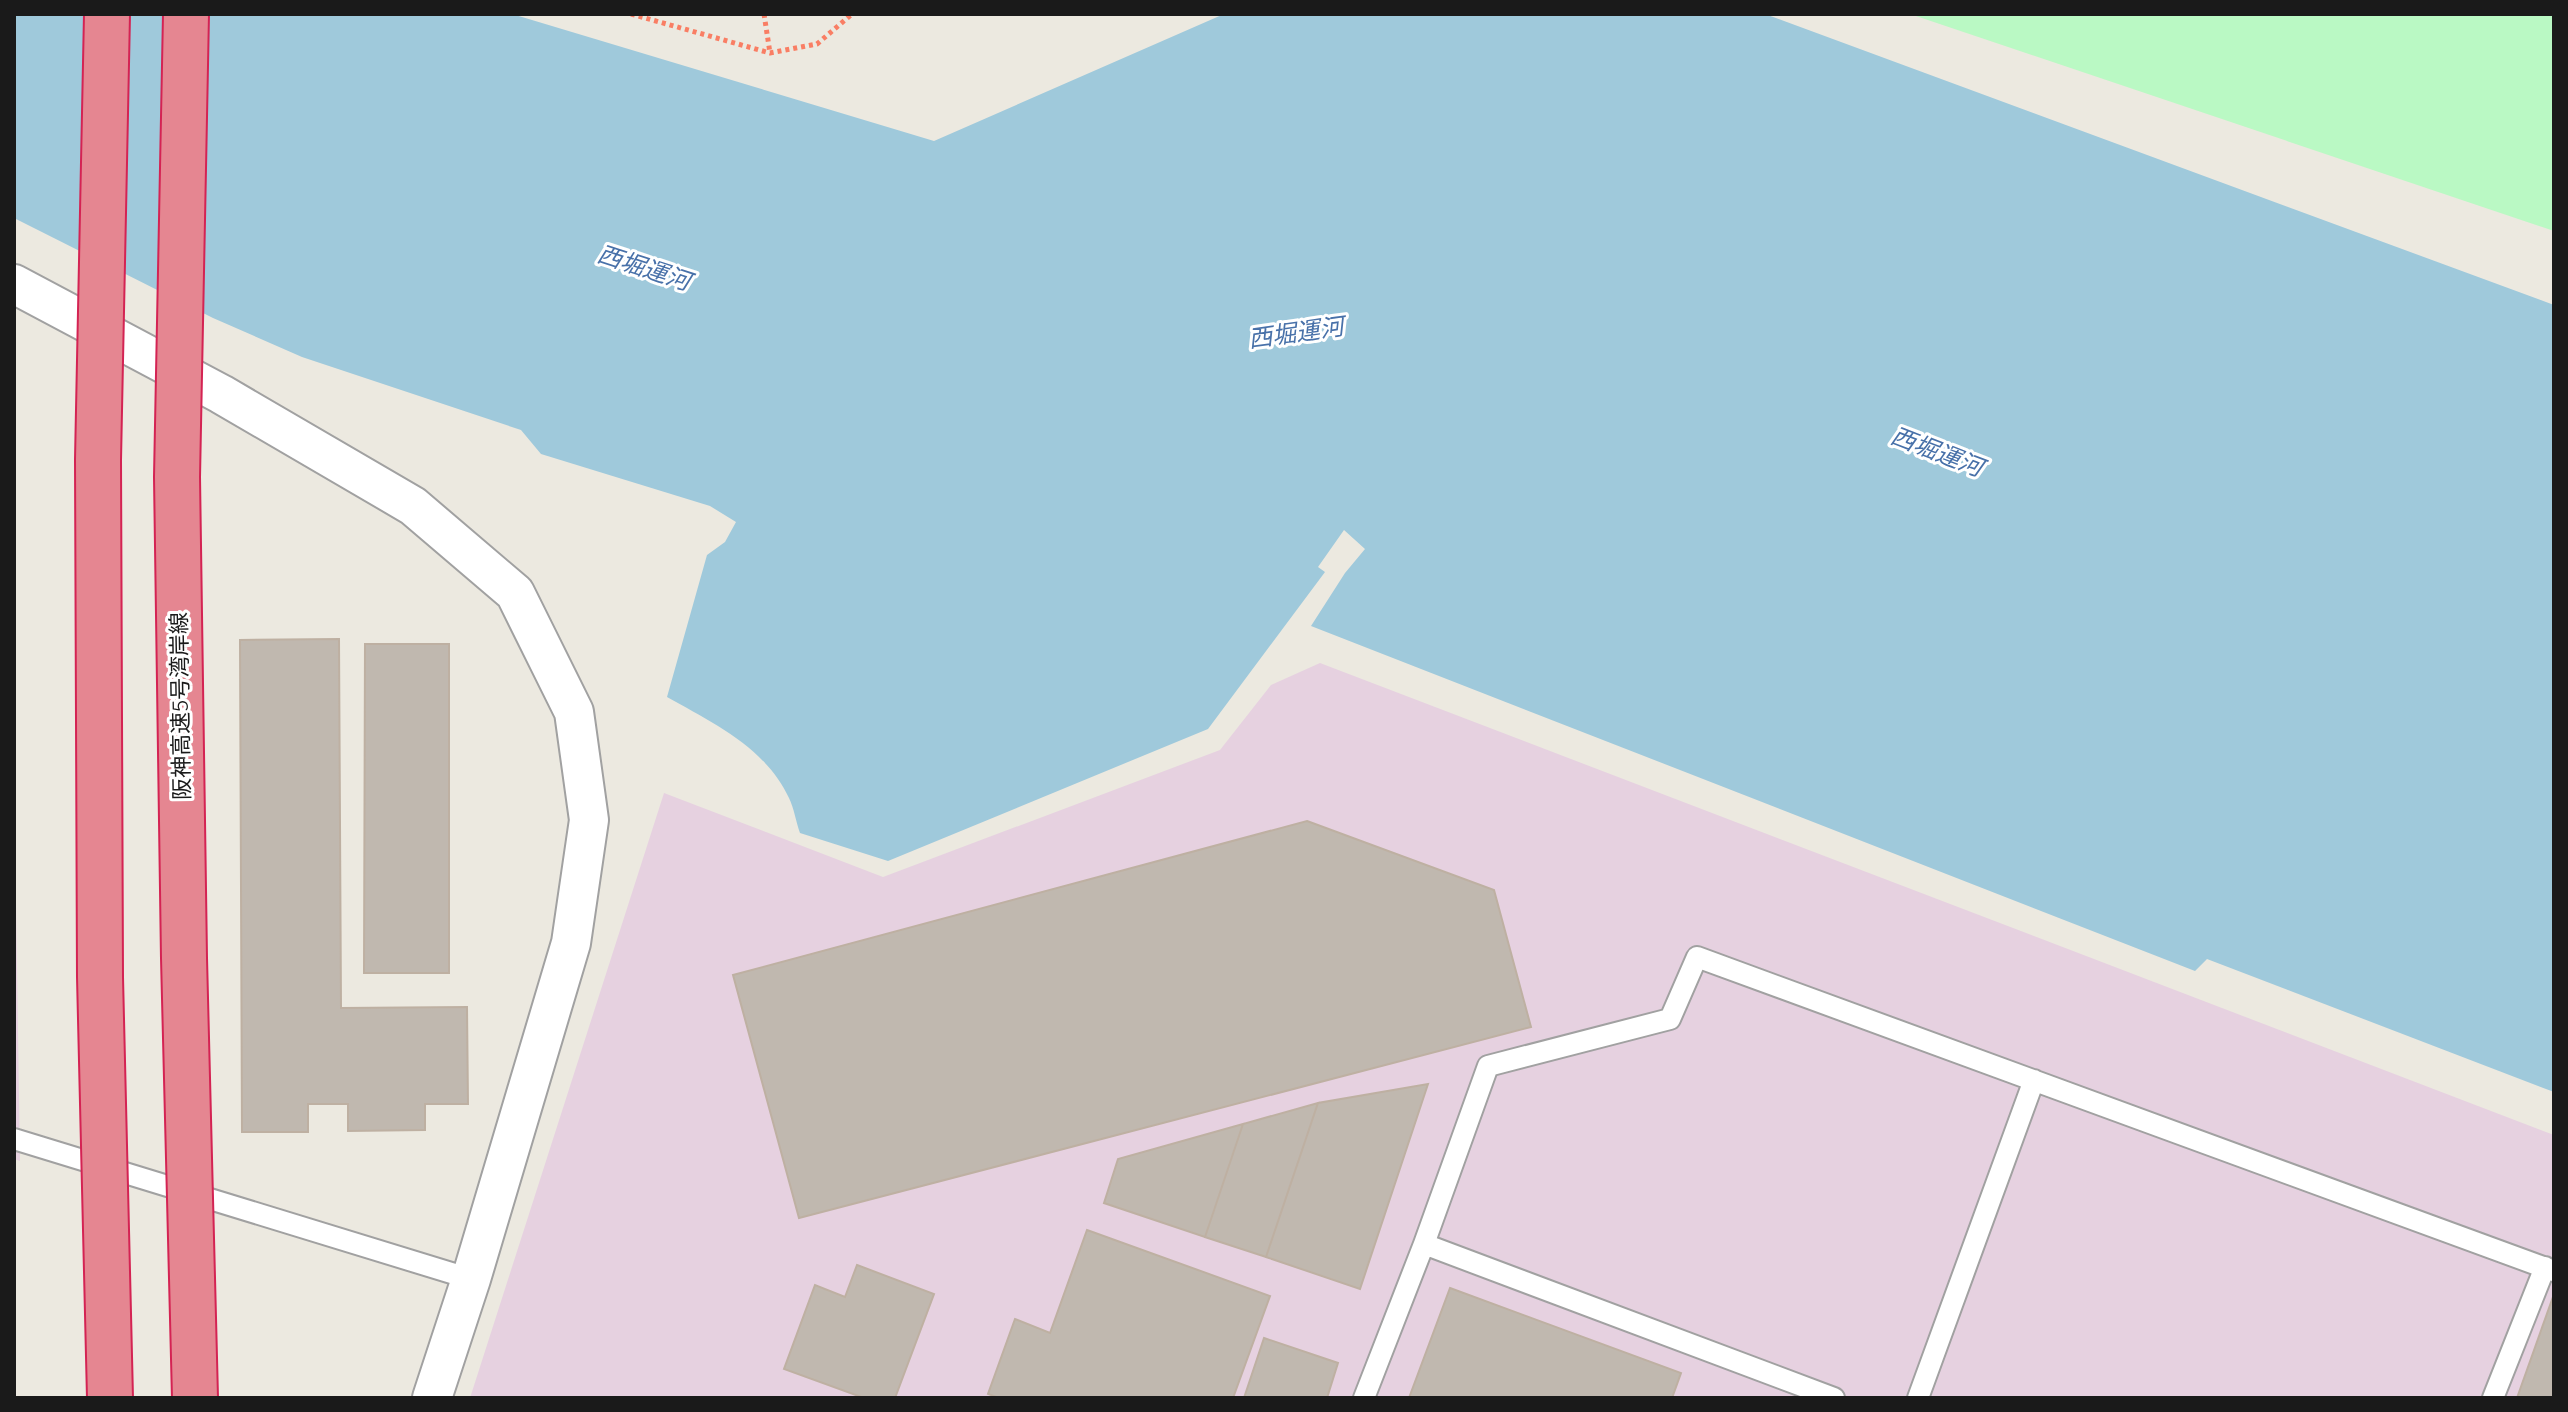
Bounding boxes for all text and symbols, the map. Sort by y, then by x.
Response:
water label: 西堀運河 [594,238,698,297]
water label: 西堀運河 [1246,310,1349,354]
water label: 西堀運河 [1887,420,1991,484]
street label: 阪神高速5号湾岸線 [164,612,196,800]

